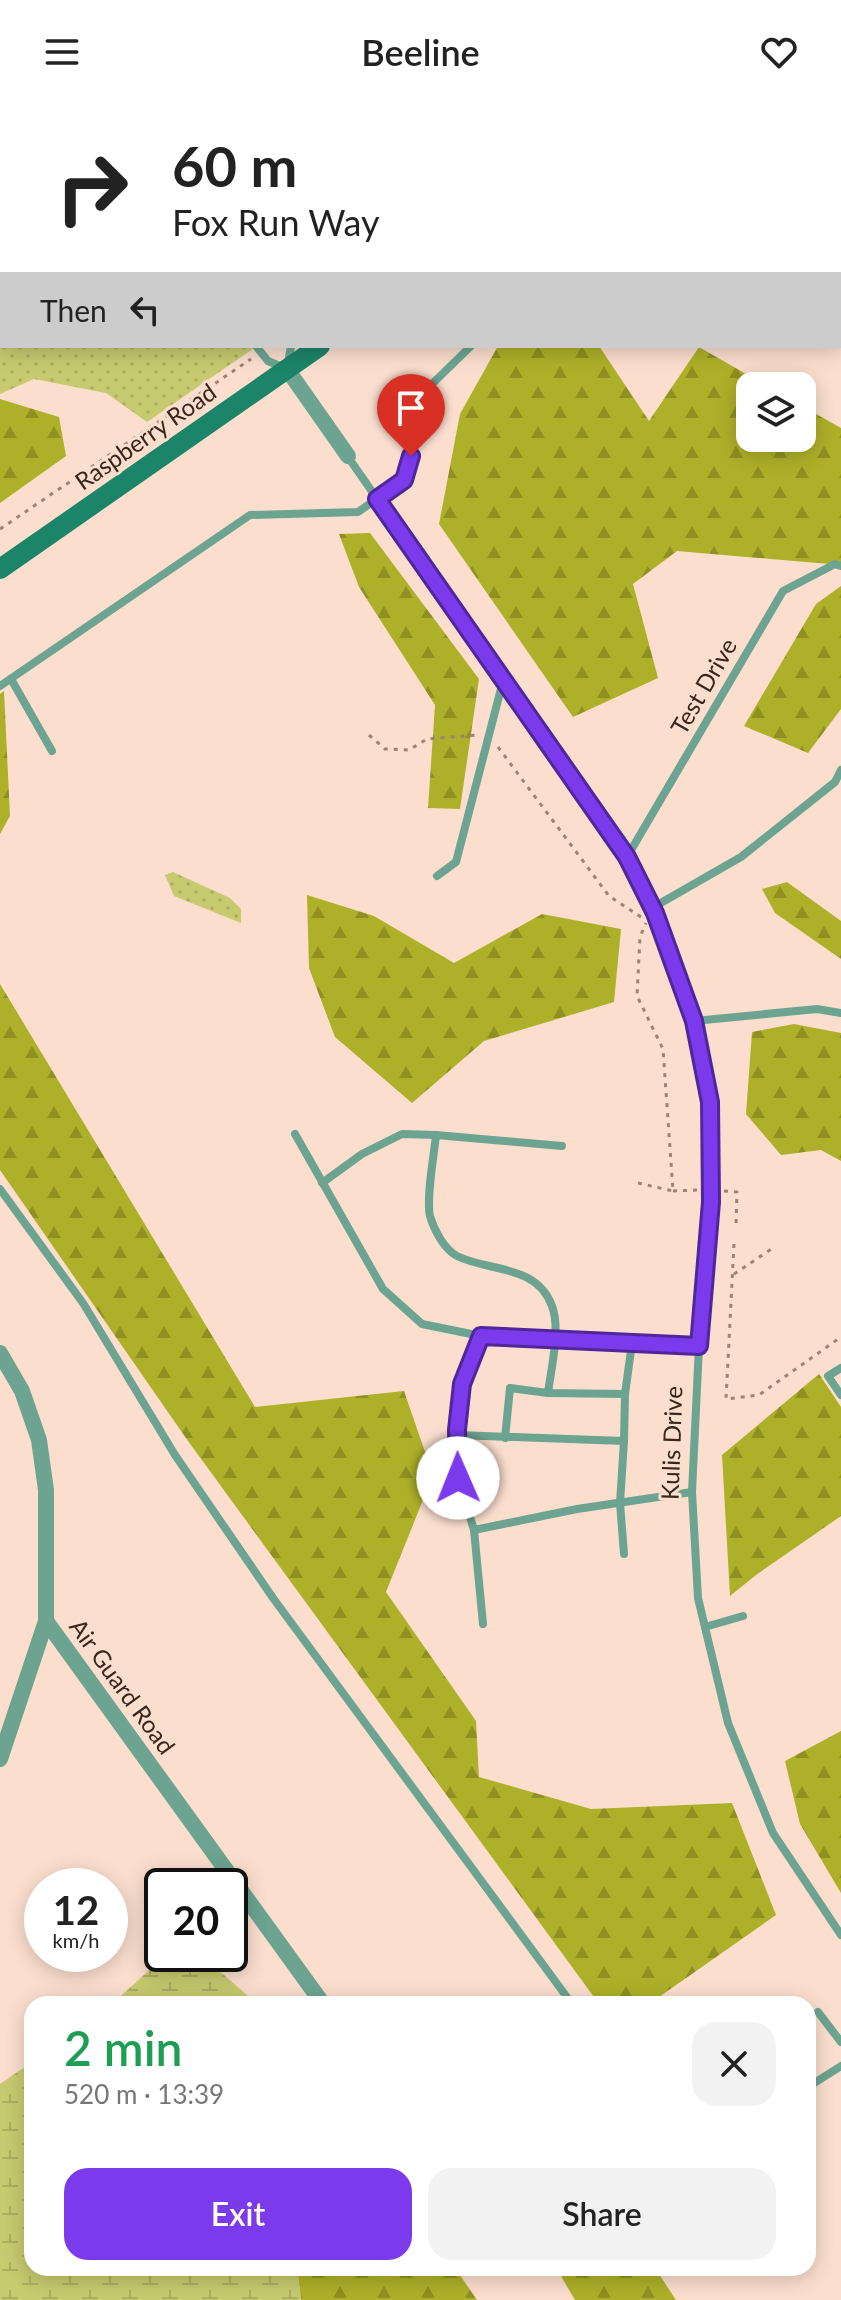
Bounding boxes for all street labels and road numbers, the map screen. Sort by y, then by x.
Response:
street label: Raspberry Road [69,377,221,495]
street label: Test Drive [664,633,742,739]
street label: Kulis Drive [655,1386,687,1500]
street label: Air Guard Road [64,1613,182,1759]

